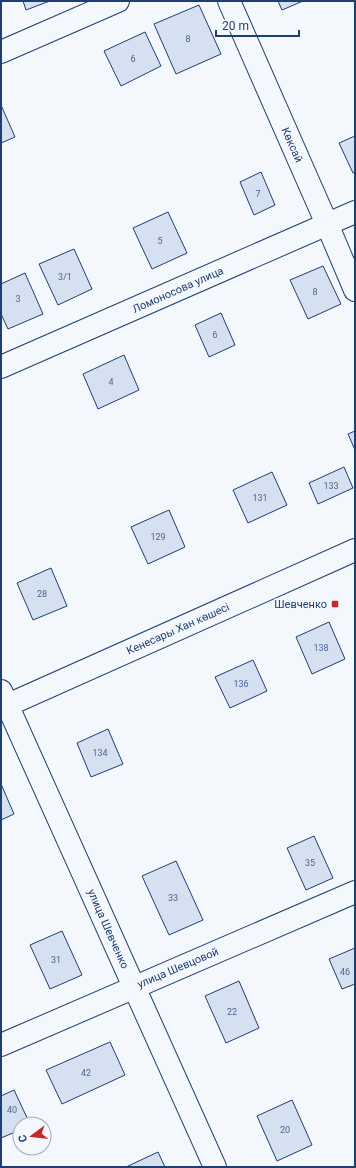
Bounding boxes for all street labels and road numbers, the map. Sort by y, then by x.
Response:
street label: Көксай [279,125,305,165]
street label: Ломоносова улица [130,264,226,316]
street label: Кенесары Хан көшесі [124,600,232,658]
street label: улица Шевченко [85,887,131,971]
street label: улица Шевцовой [135,945,221,991]

